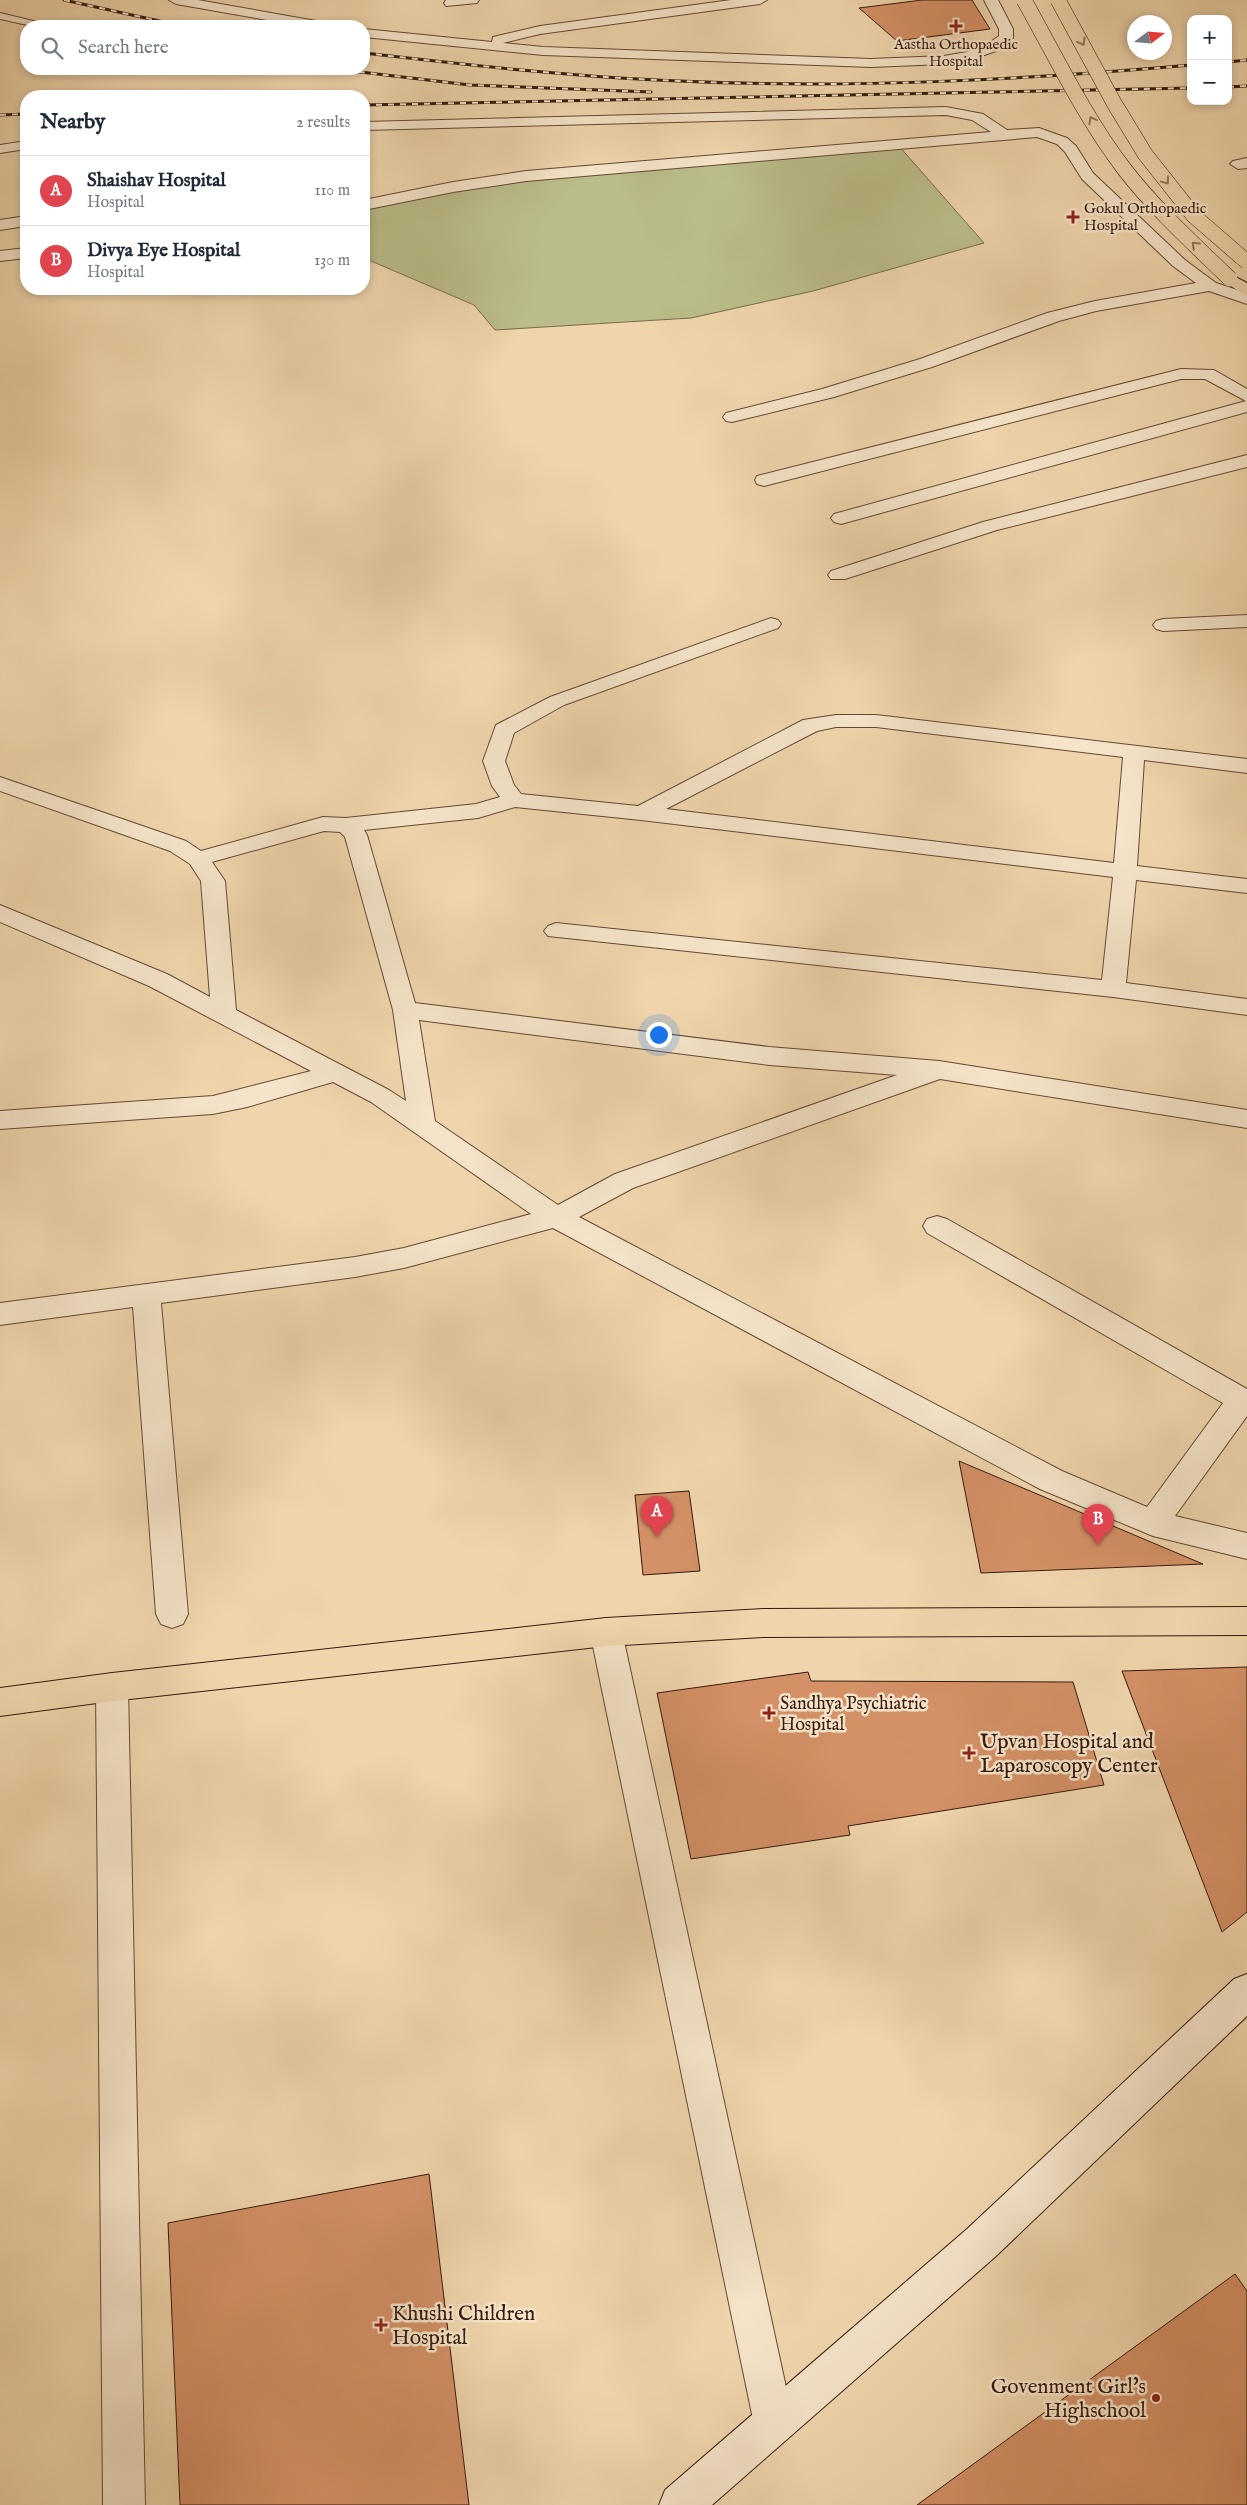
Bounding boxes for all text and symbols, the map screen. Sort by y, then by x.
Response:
north arrow [1127,15,1172,60]
map controls [1187,15,1232,105]
button: + [1187,15,1232,60]
marker: Aastha Orthopaedic Hospital [949,19,963,33]
search box [20,20,370,75]
icon: search [38,34,66,62]
place label: Aastha Orthopaedic Hospital [893,35,1018,71]
text: Search here [78,36,169,60]
one-way arrow [1076,37,1086,46]
button: − [1187,60,1232,105]
text: Nearby [40,109,105,136]
text: 2 results [296,113,350,133]
one-way arrow [1089,116,1099,125]
text: Shaishav Hospital [87,169,226,193]
one-way arrow [1160,175,1168,184]
text: A [51,181,61,201]
text: 110 m [314,181,350,201]
text: Hospital [87,193,144,213]
place label: Gokul Orthopaedic Hospital [1084,199,1206,235]
marker: Gokul Orthopaedic Hospital [1066,210,1080,224]
text: Divya Eye Hospital [87,239,240,263]
one-way arrow [1192,242,1201,251]
text: B [51,251,61,271]
text: 130 m [314,251,350,271]
text: Hospital [87,263,144,283]
your location [646,1022,672,1048]
pin: A [641,1496,673,1537]
pin: B [1082,1504,1114,1545]
place label: Sandhya Psychiatric Hospital [780,1693,927,1737]
marker: Sandhya Psychiatric Hospital [762,1706,776,1720]
place label: Upvan Hospital and Laparoscopy Center [980,1729,1158,1780]
marker: Upvan Hospital and Laparoscopy Center [962,1746,976,1760]
place label: Khushi Children Hospital [392,2301,535,2352]
marker: Khushi Children Hospital [374,2318,388,2332]
place label: Govenment Girl's Highschool [991,2374,1146,2425]
marker: Govenment Girl's Highschool [1150,2392,1162,2404]

